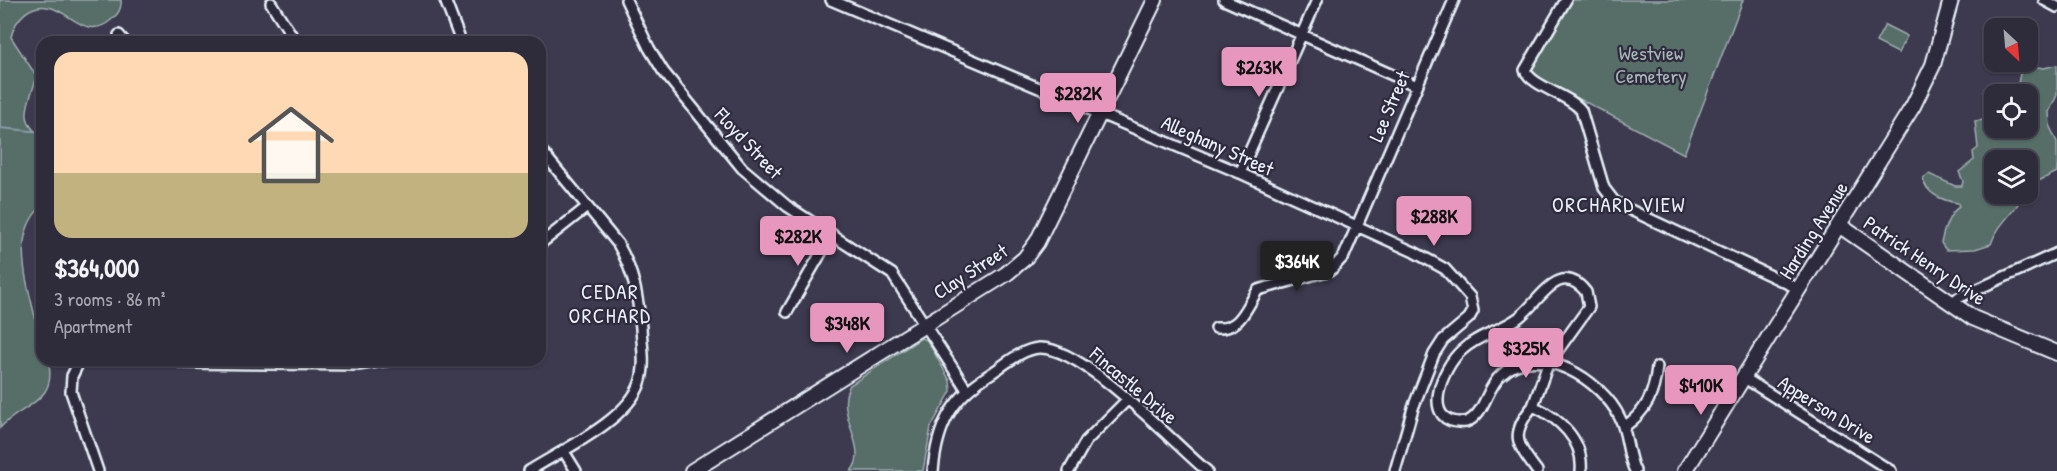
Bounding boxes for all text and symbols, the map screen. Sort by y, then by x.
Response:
north arrow [1984,18,2038,72]
map controls [1984,18,2038,204]
park label: Westview Cemetery [1615,39,1687,89]
pin: $263K [1217,47,1301,98]
text: $263K [1236,53,1282,80]
street label: Lee Street [1362,65,1416,146]
pin: $282K [1036,73,1120,124]
text: $282K [1054,79,1102,106]
button: locate [1984,84,2038,138]
icon: home [237,91,345,199]
street label: Floyd Street [708,101,790,185]
street label: Alleghany Street [1158,108,1279,182]
button: layers [1984,150,2038,204]
street label: Harding Avenue [1772,176,1854,284]
district label: ORCHARD VIEW [1552,190,1686,219]
pin: $288K [1392,196,1476,247]
text: $288K [1410,202,1458,229]
street label: Patrick Henry Drive [1859,209,1991,311]
pin: $282K [756,216,840,267]
text: $282K [774,222,822,249]
street label: Clay Street [928,236,1013,305]
pin: $364K [1255,241,1339,292]
text: $364K [1274,247,1320,274]
text: $364,000 [54,250,139,285]
district label: CEDAR ORCHARD [569,277,651,330]
text: 3 rooms · 86 m² [54,285,165,312]
pin: $348K [805,303,889,354]
text: $348K [824,309,870,336]
text: Apartment [54,312,132,339]
pin: $325K [1484,328,1568,379]
text: $325K [1502,334,1550,361]
street label: Fincastle Drive [1084,340,1184,430]
pin: $410K [1659,365,1743,416]
street label: Apperson Drive [1773,369,1881,450]
text: $410K [1679,371,1723,398]

